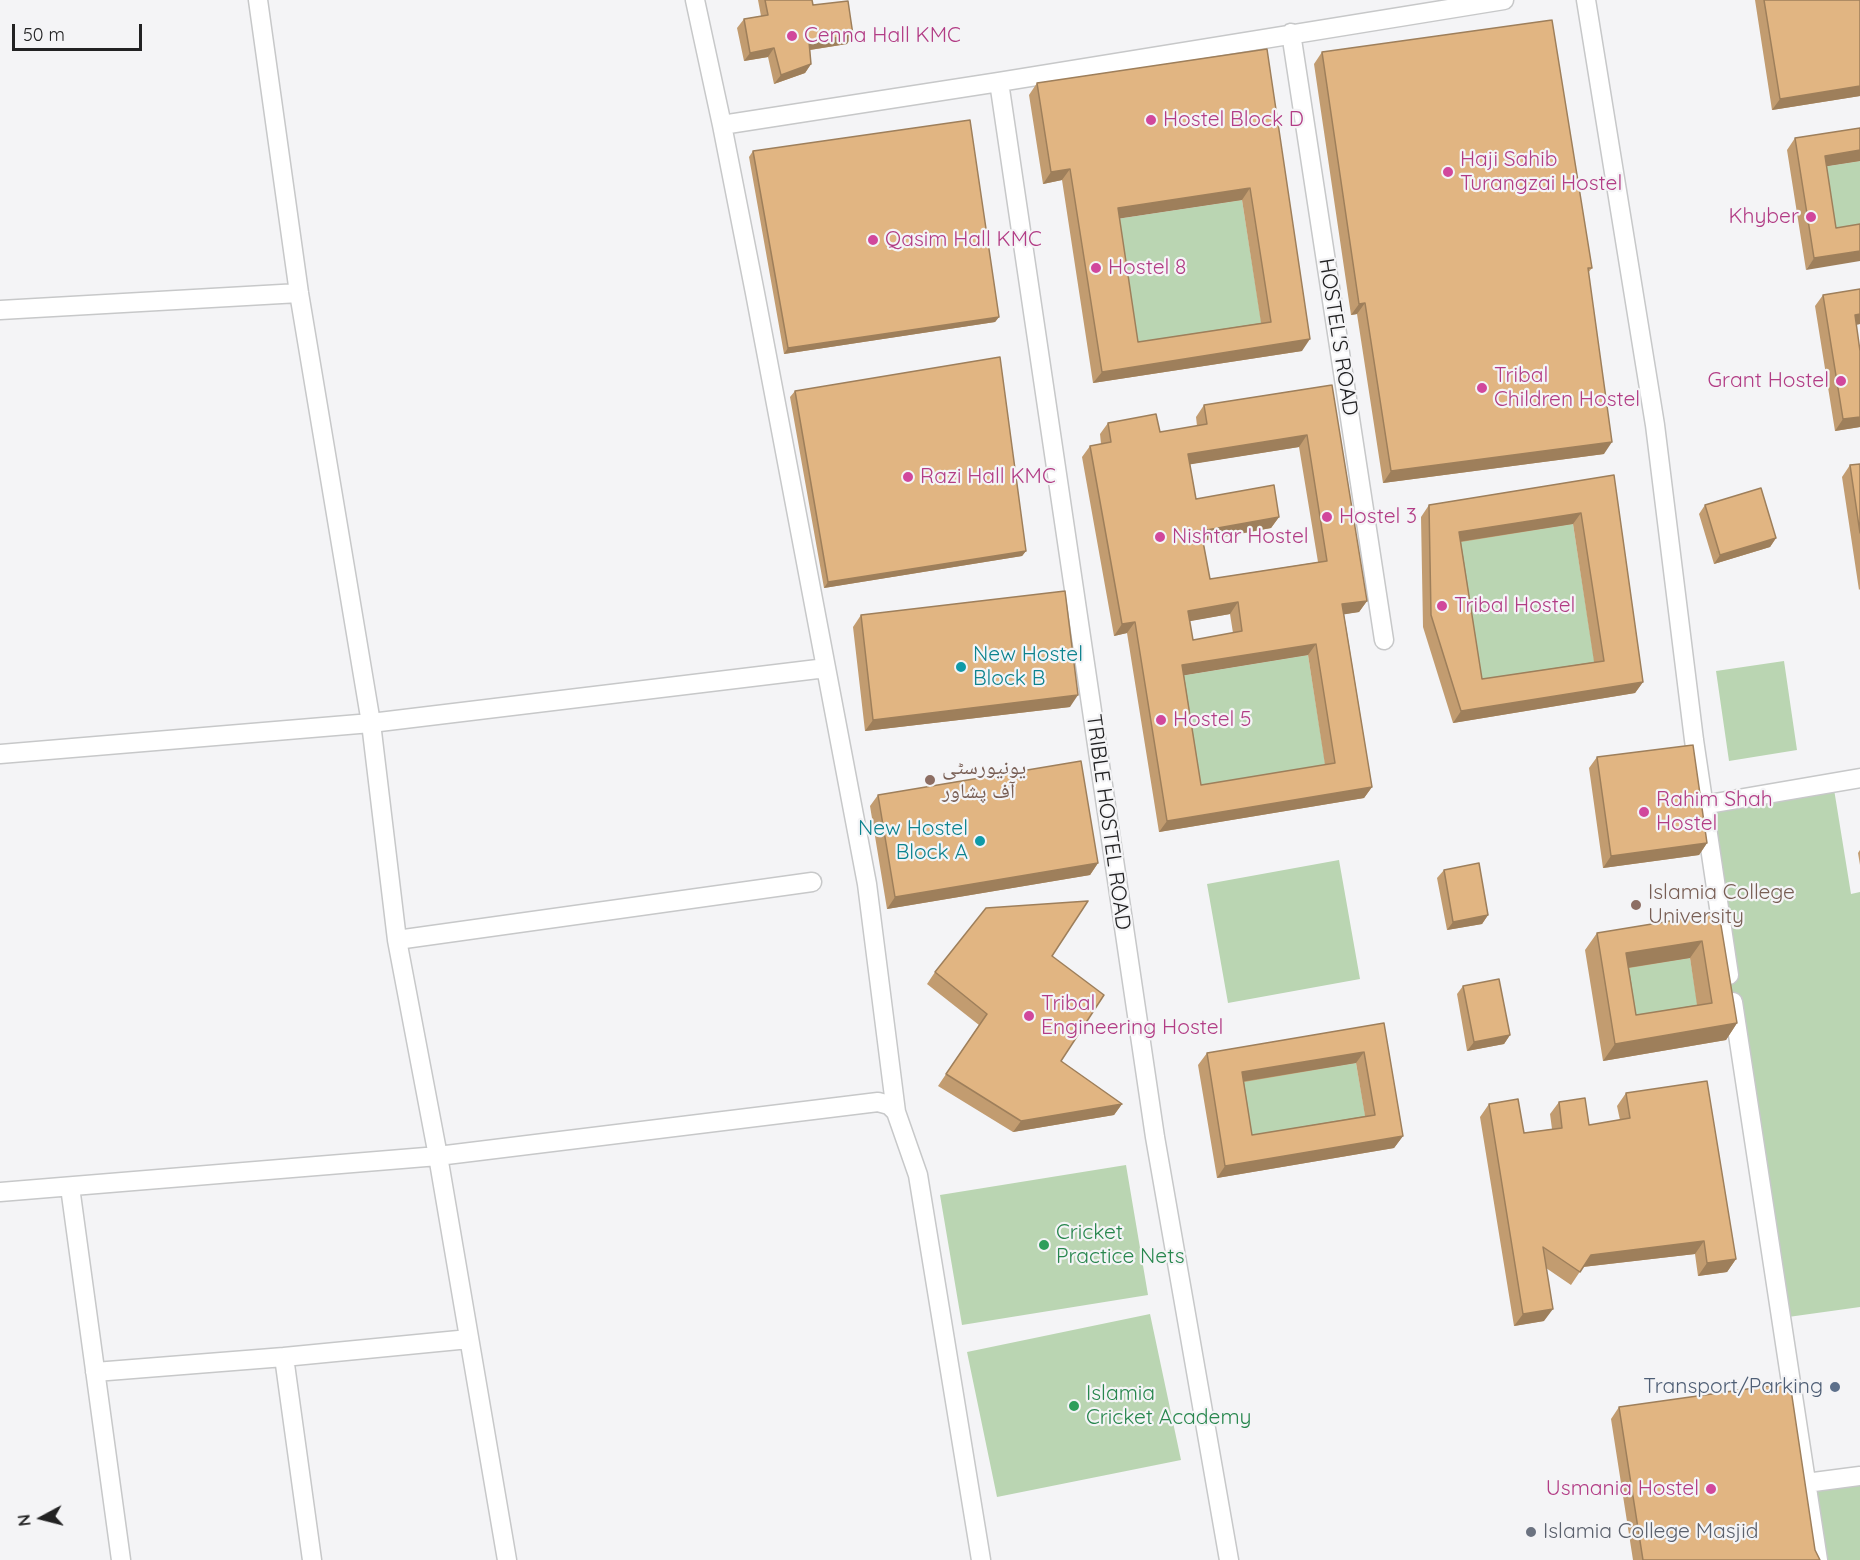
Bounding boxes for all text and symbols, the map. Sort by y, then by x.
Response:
scale bar [15,12,146,50]
text: 50 m [23,23,65,46]
place label: Cenna Hall KMC [804,23,961,49]
marker: Cenna Hall KMC [785,29,799,43]
place label: Hostel Block D [1163,107,1304,133]
marker: Hostel Block D [1144,113,1158,127]
place label: Haji Sahib Turangzai Hostel [1460,147,1622,197]
marker: Haji Sahib Turangzai Hostel [1441,165,1455,179]
place label: Khyber [1728,204,1799,230]
marker: Khyber [1804,210,1818,224]
place label: Qasim Hall KMC [885,227,1042,253]
marker: Qasim Hall KMC [866,233,880,247]
place label: Hostel 8 [1108,255,1186,281]
street label: HOSTEL'S ROAD [1313,257,1363,417]
marker: Hostel 8 [1089,261,1103,275]
place label: Tribal Children Hostel [1494,363,1640,413]
place label: Grant Hostel [1707,368,1829,394]
marker: Grant Hostel [1834,374,1848,388]
marker: Tribal Children Hostel [1475,381,1489,395]
place label: Razi Hall KMC [920,464,1056,490]
marker: Razi Hall KMC [901,470,915,484]
place label: Hostel 3 [1339,504,1417,530]
marker: Hostel 3 [1320,510,1334,524]
place label: Nishtar Hostel [1172,524,1309,550]
marker: Nishtar Hostel [1153,530,1167,544]
place label: Tribal Hostel [1454,593,1575,619]
marker: Tribal Hostel [1435,599,1449,613]
place label: New Hostel Block B [973,642,1083,692]
marker: New Hostel Block B [954,660,968,674]
place label: Hostel 5 [1173,707,1252,733]
street label: TRIBLE HOSTEL ROAD [1080,713,1136,931]
marker: Hostel 5 [1154,713,1168,727]
place label: یونیورسٹی آف پشاور [942,755,1026,805]
marker: یونیورسٹی آف پشاور [923,773,937,787]
place label: Rahim Shah Hostel [1656,787,1773,837]
marker: Rahim Shah Hostel [1637,805,1651,819]
place label: New Hostel Block A [858,816,968,866]
marker: New Hostel Block A [973,834,987,848]
place label: Islamia College University [1648,880,1795,930]
marker: Islamia College University [1629,898,1643,912]
place label: Tribal Engineering Hostel [1041,991,1223,1041]
marker: Tribal Engineering Hostel [1022,1009,1036,1023]
place label: Cricket Practice Nets [1056,1220,1185,1270]
marker: Cricket Practice Nets [1037,1238,1051,1252]
place label: Transport/Parking [1643,1374,1823,1400]
marker: Transport/Parking [1828,1380,1842,1394]
place label: Islamia Cricket Academy [1086,1381,1251,1431]
marker: Islamia Cricket Academy [1067,1399,1081,1413]
place label: Usmania Hostel [1546,1476,1699,1502]
marker: Usmania Hostel [1704,1482,1718,1496]
north arrow [12,1488,72,1548]
text: N [13,1513,35,1527]
place label: Islamia College Masjid [1543,1519,1758,1545]
marker: Islamia College Masjid [1524,1525,1538,1539]

